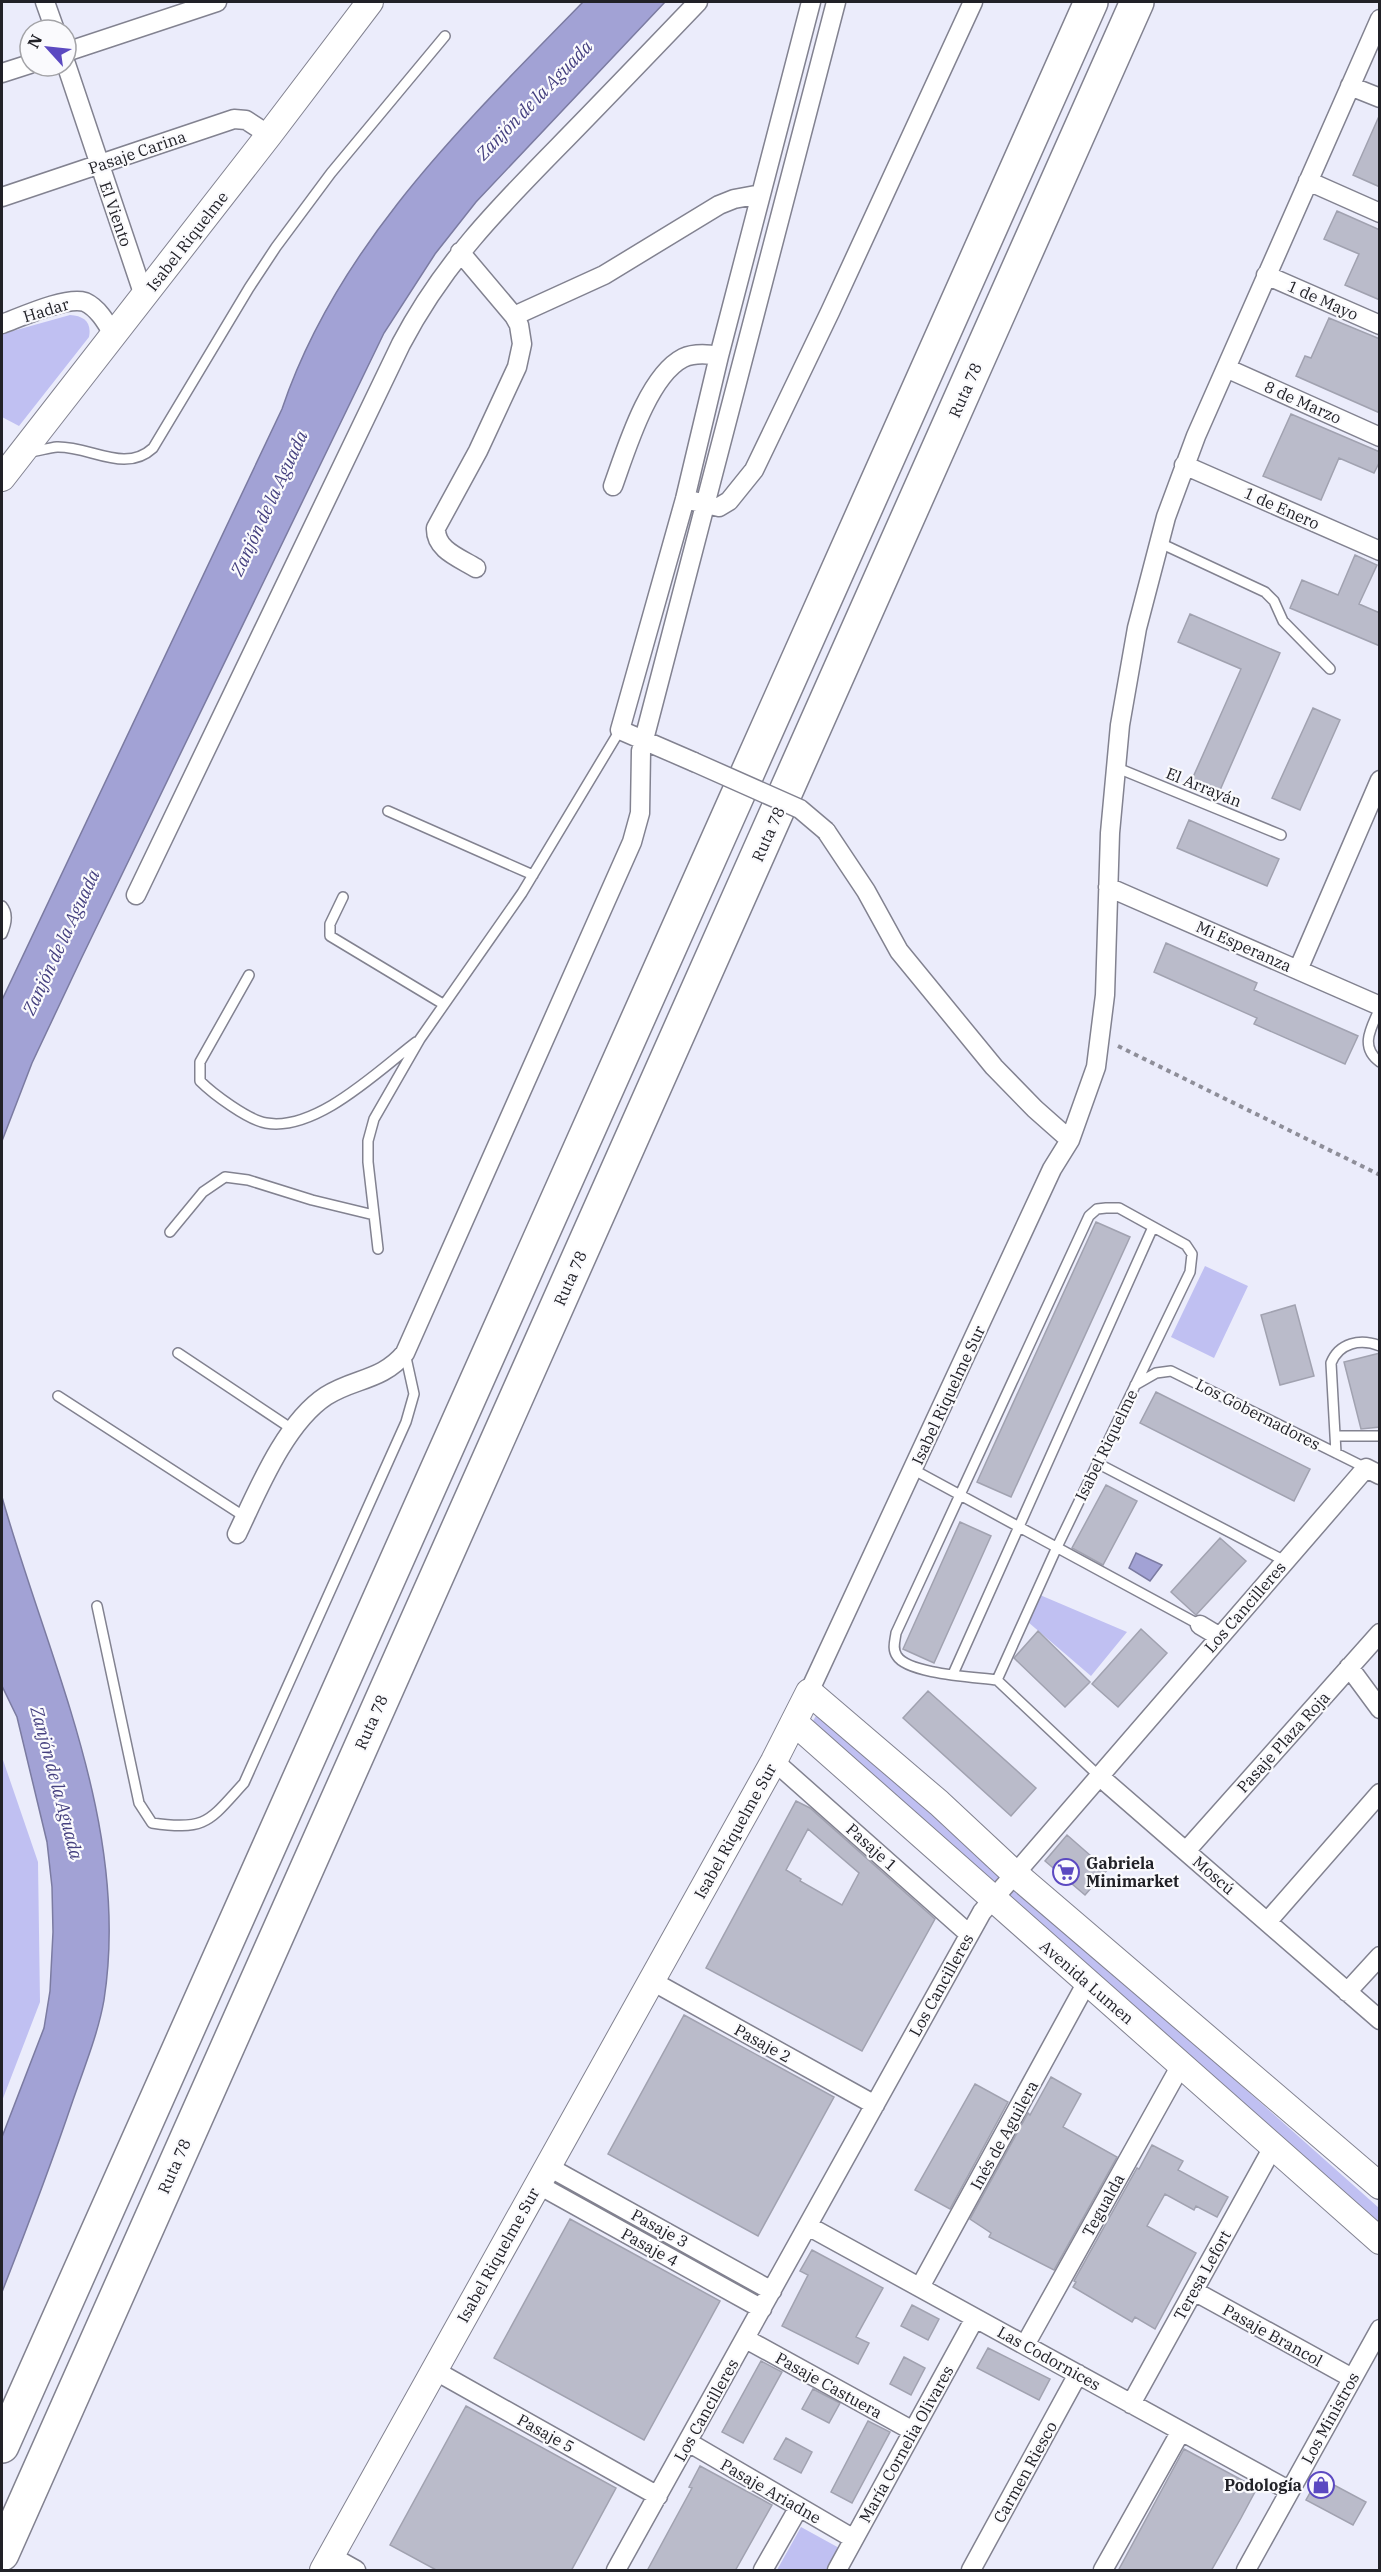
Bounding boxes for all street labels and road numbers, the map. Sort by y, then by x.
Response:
street label: Pasaje Carina [85,126,189,178]
street label: El Viento [96,179,136,249]
street label: Isabel Riquelme [142,187,232,295]
street label: 1 de Mayo [1285,276,1361,324]
street label: Hadar [21,294,71,326]
street label: Ruta 78 [944,359,986,421]
street label: 8 de Marzo [1261,376,1345,428]
street label: 1 de Enero [1241,482,1323,534]
street label: El Arrayán [1163,763,1245,811]
street label: Ruta 78 [747,803,789,865]
street label: Mi Esperanza [1193,916,1295,976]
street label: Ruta 78 [549,1247,591,1309]
street label: Isabel Riquelme Sur [907,1322,989,1468]
street label: Los Gobernadores [1192,1374,1324,1454]
street label: Isabel Riquelme [1070,1386,1142,1504]
street label: Los Cancilleres [1200,1557,1290,1657]
street label: Pasaje Plaza Roja [1232,1687,1334,1797]
street label: Ruta 78 [350,1691,392,1753]
street label: Isabel Riquelme Sur [690,1760,780,1902]
street label: Pasaje 1 [842,1819,902,1875]
street label: Moscú [1189,1851,1239,1899]
street label: Los Cancilleres [905,1930,977,2040]
street label: Avenida Lumen [1036,1936,1138,2028]
street label: Pasaje 2 [731,2019,795,2067]
street label: Inés de Aguilera [966,2077,1042,2193]
street label: Ruta 78 [153,2135,195,2197]
street label: Tegualda [1078,2170,1129,2240]
street label: Isabel Riquelme Sur [453,2184,543,2326]
street label: Pasaje 3 [628,2204,692,2252]
street label: Pasaje 4 [618,2223,682,2271]
street label: Teresa Lefort [1169,2226,1235,2323]
street label: Pasaje Brancol [1220,2299,1327,2371]
street label: Las Codornices [994,2321,1104,2395]
street label: Pasaje Castuera [772,2347,886,2423]
street label: Los Cancilleres [670,2355,742,2465]
street label: María Cornelia Olivares [854,2362,958,2526]
street label: Los Ministros [1297,2369,1363,2467]
street label: Pasaje 5 [514,2409,578,2457]
street label: Carmen Riesco [989,2418,1061,2526]
street label: Pasaje Ariadne [717,2454,825,2528]

